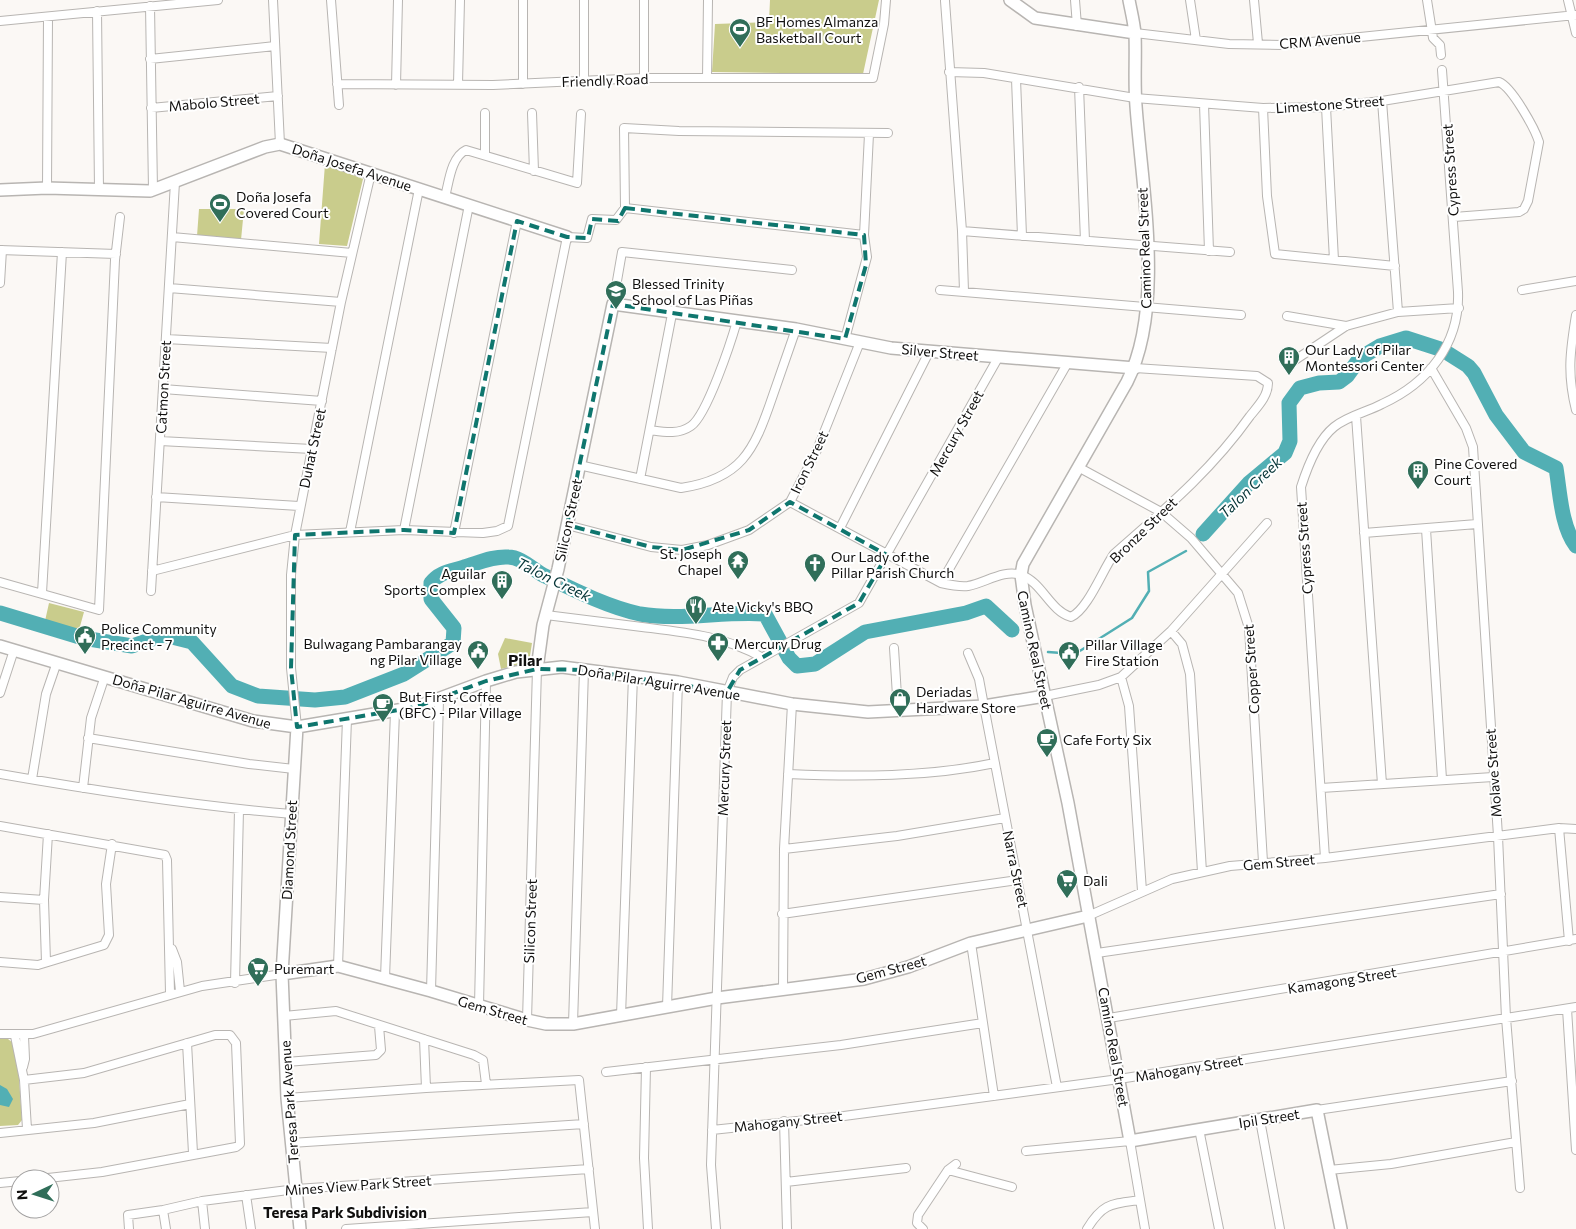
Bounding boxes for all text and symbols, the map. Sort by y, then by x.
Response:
place label: BF Homes Almanza Basketball Court [756,13,878,46]
sports icon: BF Homes Almanza Basketball Court [728,17,752,48]
street label: CRM Avenue [1279,28,1361,52]
street label: Friendly Road [561,70,649,90]
street label: Mabolo Street [168,90,261,114]
street label: Limestone Street [1275,92,1385,116]
street label: Cypress Street [1438,123,1462,217]
street label: Doña Josefa Avenue [290,140,414,194]
street label: Camino Real Street [1133,187,1155,309]
place label: Doña Josefa Covered Court [236,188,329,221]
sports icon: Doña Josefa Covered Court [208,192,232,223]
place label: Blessed Trinity School of Las Piñas [632,275,753,308]
school or university icon: Blessed Trinity School of Las Piñas [604,279,628,310]
street label: Catmon Street [152,340,174,434]
street label: Silver Street [901,340,980,364]
place label: Our Lady of Pilar Montessori Center [1305,341,1425,374]
building icon: Our Lady of Pilar Montessori Center [1277,345,1301,376]
street label: Mercury Street [925,387,987,479]
street label: Duhat Street [295,406,329,490]
street label: Iron Street [786,428,832,496]
water label: Talon Creek [1215,452,1286,521]
place label: Pine Covered Court [1434,455,1517,488]
building icon: Pine Covered Court [1406,459,1430,490]
street label: Silicon Street [551,477,585,563]
street label: Bronze Street [1106,493,1181,566]
street label: Cypress Street [1292,501,1316,595]
place label: St. Joseph Chapel [660,545,722,578]
place label: Our Lady of the Pillar Parish Church [831,548,954,581]
temple icon: St. Joseph Chapel [726,549,750,580]
church icon: Our Lady of the Pillar Parish Church [803,552,827,583]
water label: Talon Creek [514,553,595,605]
place label: Aguilar Sports Complex [384,565,487,598]
building icon: Aguilar Sports Complex [490,569,514,600]
street label: Camino Real Street [1014,589,1056,711]
restaurant icon: Ate Vicky's BBQ [684,594,708,625]
place label: Ate Vicky's BBQ [712,598,813,615]
place label: Police Community Precinct - 7 [101,620,217,653]
street label: Copper Street [1239,623,1263,714]
public building icon: Police Community Precinct - 7 [73,624,97,655]
pharmacy icon: Mercury Drug [706,631,730,662]
place label: Bulwagang Pambarangay ng Pilar Village [303,635,462,668]
place label: Mercury Drug [734,635,822,652]
place label: Pillar Village Fire Station [1085,636,1163,669]
public building icon: Bulwagang Pambarangay ng Pilar Village [466,639,490,670]
public building icon: Pillar Village Fire Station [1057,640,1081,671]
district label: Pilar [508,650,543,669]
street label: Doña Pilar Aguirre Avenue [577,661,741,703]
street label: Doña Pilar Aguirre Avenue [111,670,273,732]
place label: Deriadas Hardware Store [916,683,1016,716]
shop icon: Deriadas Hardware Store [888,687,912,718]
place label: But First, Coffee (BFC) - Pilar Village [399,688,522,721]
cafe icon: But First, Coffee (BFC) - Pilar Village [371,692,395,723]
street label: Mercury Street [714,720,734,816]
cafe icon: Cafe Forty Six [1035,727,1059,758]
street label: Molave Street [1481,728,1505,818]
place label: Cafe Forty Six [1063,731,1152,748]
street label: Diamond Street [278,799,300,900]
street label: Narra Street [1000,829,1033,909]
street label: Gem Street [1242,850,1316,874]
supermarket icon: Dali [1055,868,1079,899]
place label: Dali [1083,872,1108,889]
street label: Silicon Street [520,878,540,964]
street label: Gem Street [854,951,928,987]
supermarket icon: Puremart [246,956,270,987]
place label: Puremart [274,960,334,977]
street label: Kamagong Street [1286,963,1398,997]
street label: Camino Real Street [1095,986,1133,1108]
street label: Gem Street [456,992,530,1028]
street label: Teresa Park Avenue [276,1040,302,1164]
street label: Mahogany Street [1134,1051,1244,1085]
street label: Ipil Street [1237,1105,1301,1131]
street label: Mahogany Street [733,1107,843,1135]
north arrow [10,1169,60,1219]
street label: Mines View Park Street [284,1171,432,1199]
text: N [13,1189,30,1201]
district label: Teresa Park Subdivision [263,1203,427,1221]

